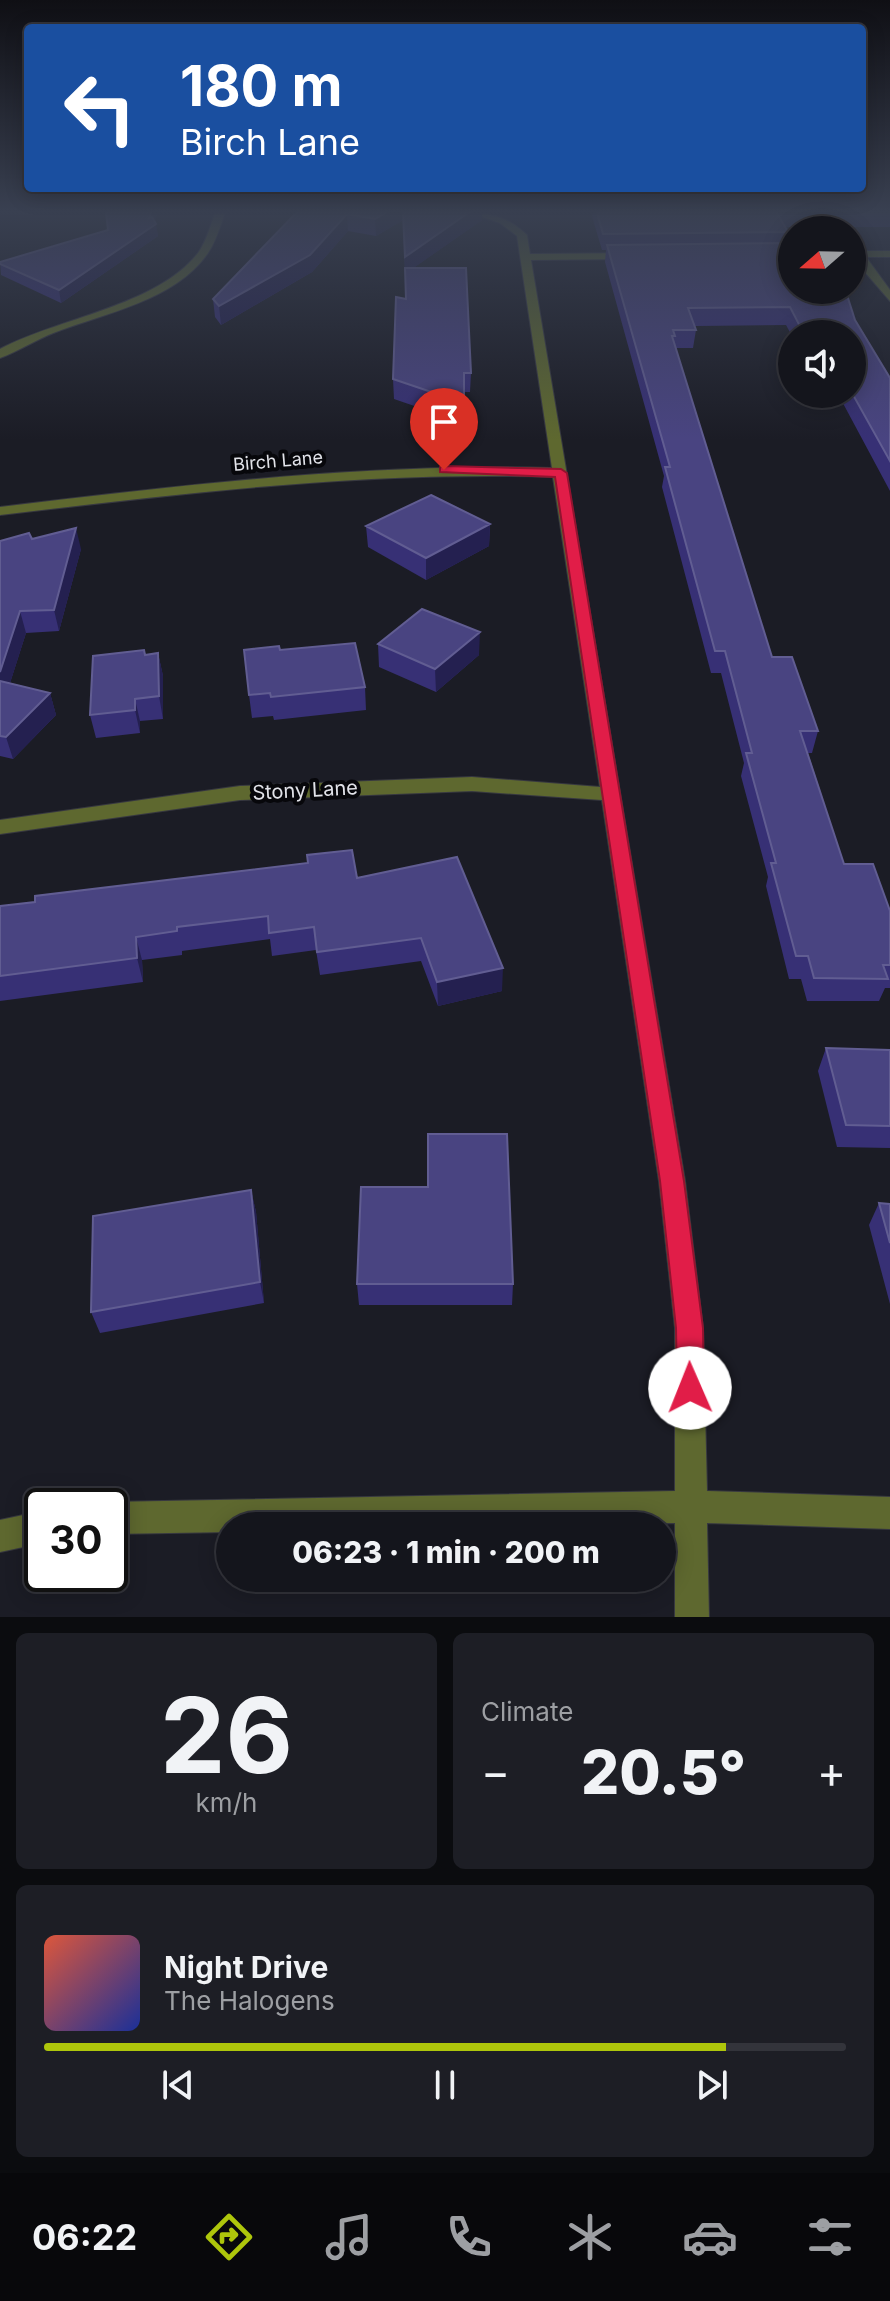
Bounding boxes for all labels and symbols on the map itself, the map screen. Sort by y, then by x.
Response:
north arrow [778,216,866,304]
pin [410,388,478,470]
street label: Birch Lane [232,446,324,475]
street label: Stony Lane [252,775,358,805]
position arrow [648,1346,732,1430]
speed limit sign: 30 [24,1488,128,1592]

